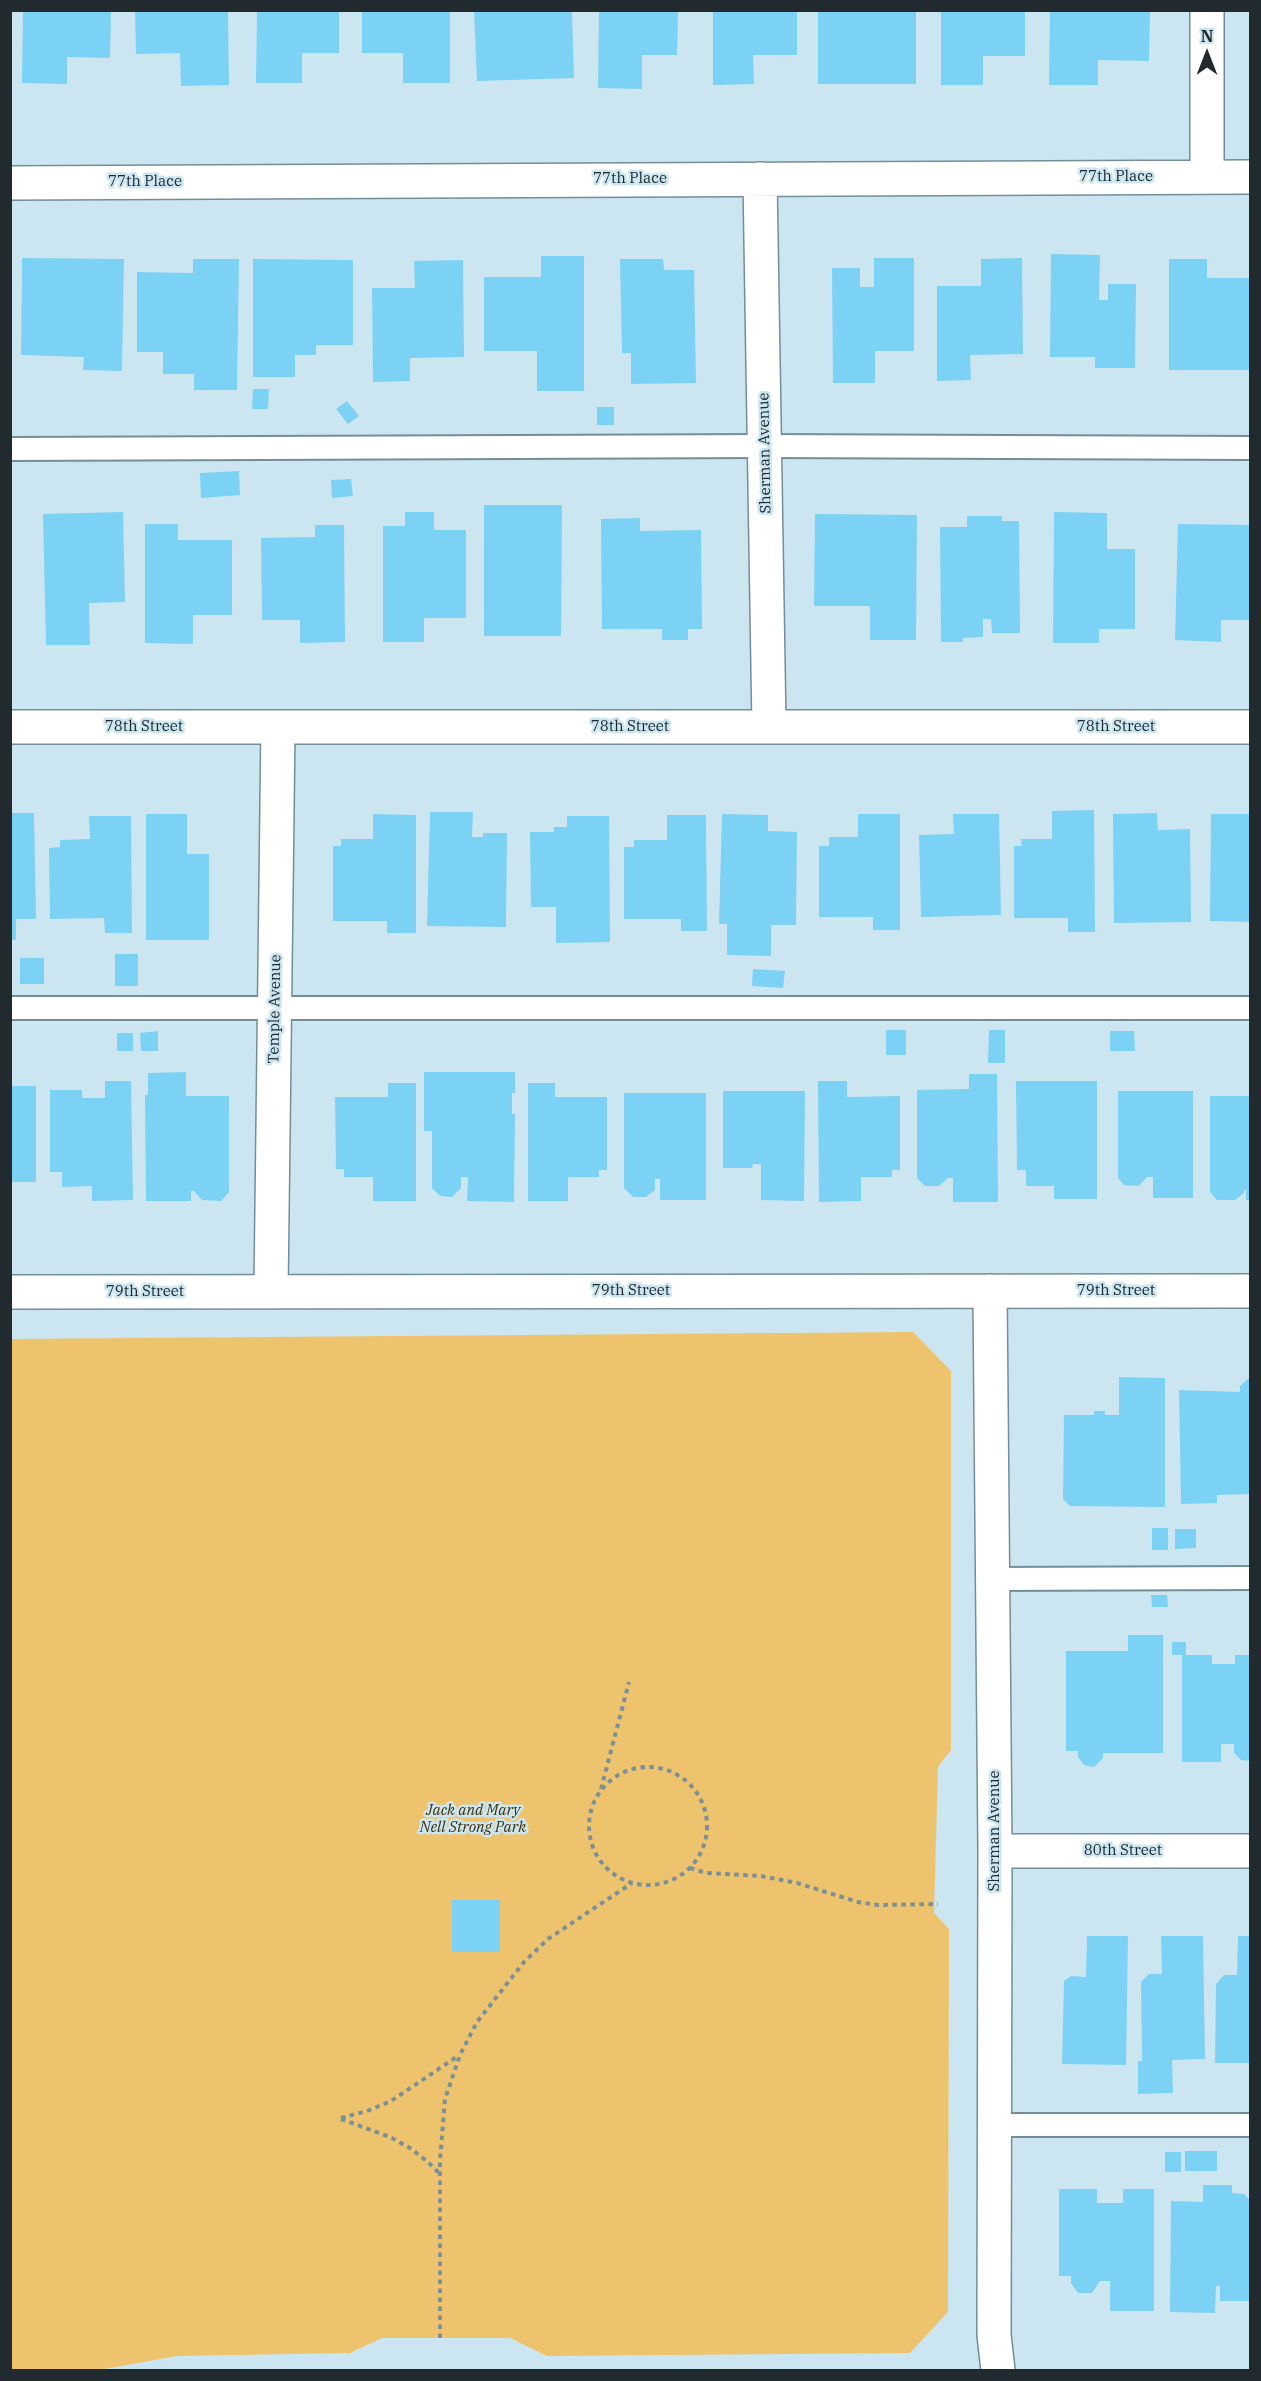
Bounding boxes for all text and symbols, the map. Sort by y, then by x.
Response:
north arrow [1177,24,1237,84]
text: N [1201,26,1213,46]
street label: 77th Place [1079,168,1153,186]
street label: 77th Place [593,170,667,188]
street label: 77th Place [108,173,182,191]
street label: Sherman Avenue [755,392,775,514]
street label: 78th Street [105,718,183,736]
street label: 78th Street [591,718,669,736]
street label: 78th Street [1077,718,1155,736]
street label: Temple Avenue [265,954,285,1064]
street label: 79th Street [592,1282,670,1300]
street label: 79th Street [1077,1282,1155,1300]
street label: 79th Street [106,1283,184,1301]
street label: Sherman Avenue [986,1770,1004,1892]
park label: Jack and Mary Nell Strong Park [420,1802,526,1837]
street label: 80th Street [1084,1842,1162,1860]

